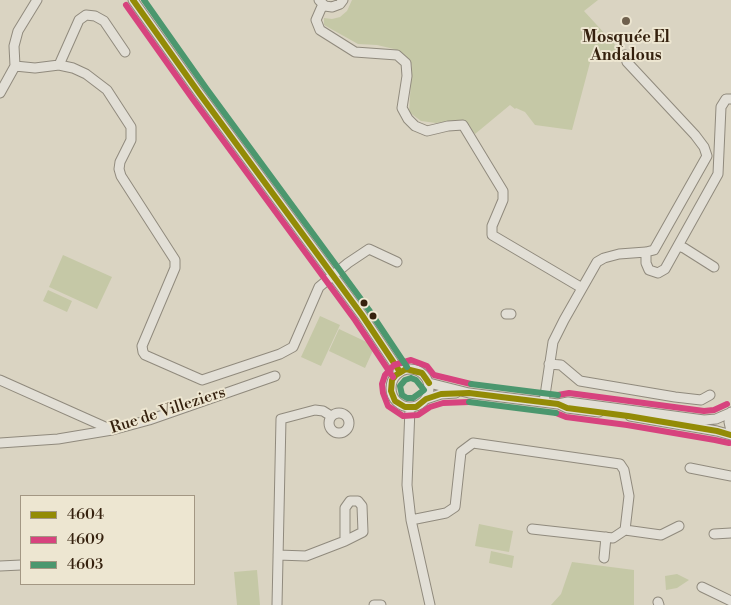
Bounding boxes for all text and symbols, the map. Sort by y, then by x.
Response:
marker: Mosquée El Andalous [620,15,632,27]
place label: Mosquée El Andalous [582,28,670,66]
unlabelled marker [359,298,369,308]
unlabelled marker [368,311,378,321]
street label: Rue de Villeziers [108,383,228,439]
legend [20,495,195,585]
text: 4604 [67,505,104,524]
text: 4609 [67,530,104,549]
text: 4603 [67,555,103,574]

